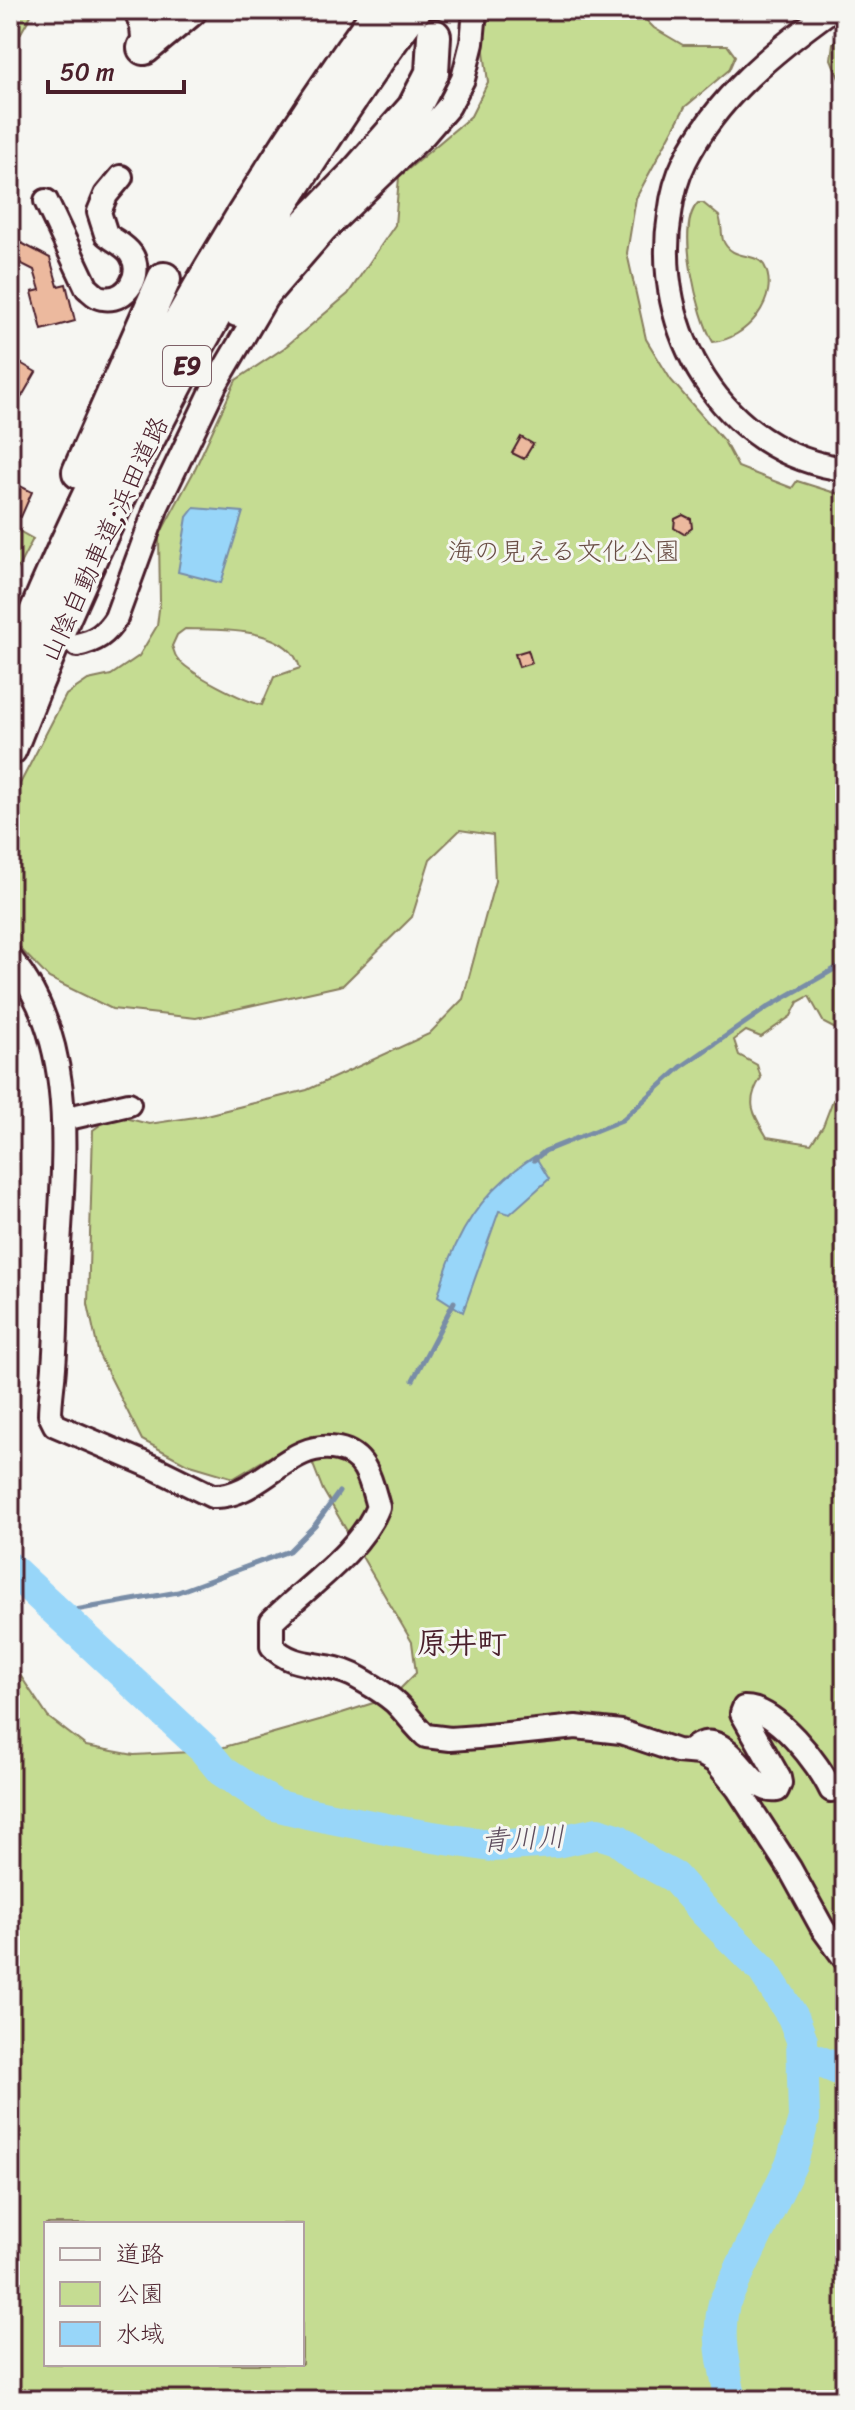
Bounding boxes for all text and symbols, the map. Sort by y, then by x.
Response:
scale bar [48,44,184,94]
text: 50 m [60,51,115,93]
road number: E9 [163,346,211,386]
street label: 山陰自動車道;浜田道路 [27,408,181,670]
park label: 海の見える文化公園 [448,528,680,574]
district label: 原井町 [417,1616,507,1670]
water label: 青川川 [480,1812,566,1865]
legend [44,2222,304,2366]
text: 道路 [116,2233,164,2275]
text: 公園 [116,2273,164,2315]
text: 水域 [116,2313,164,2355]

